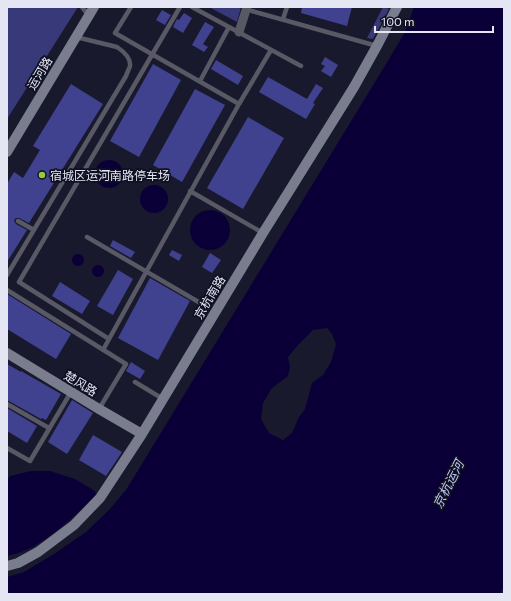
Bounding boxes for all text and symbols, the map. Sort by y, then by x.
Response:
scale bar [375,8,493,34]
text: 100 m [381,14,415,28]
street label: 运河路 [24,54,54,92]
place label: 宿城区运河南路停车场 [50,168,170,182]
marker: 宿城区运河南路停车场 [37,170,47,180]
street label: 京杭南路 [191,273,227,321]
street label: 楚风路 [62,368,100,398]
water label: 京杭运河 [429,455,468,511]

